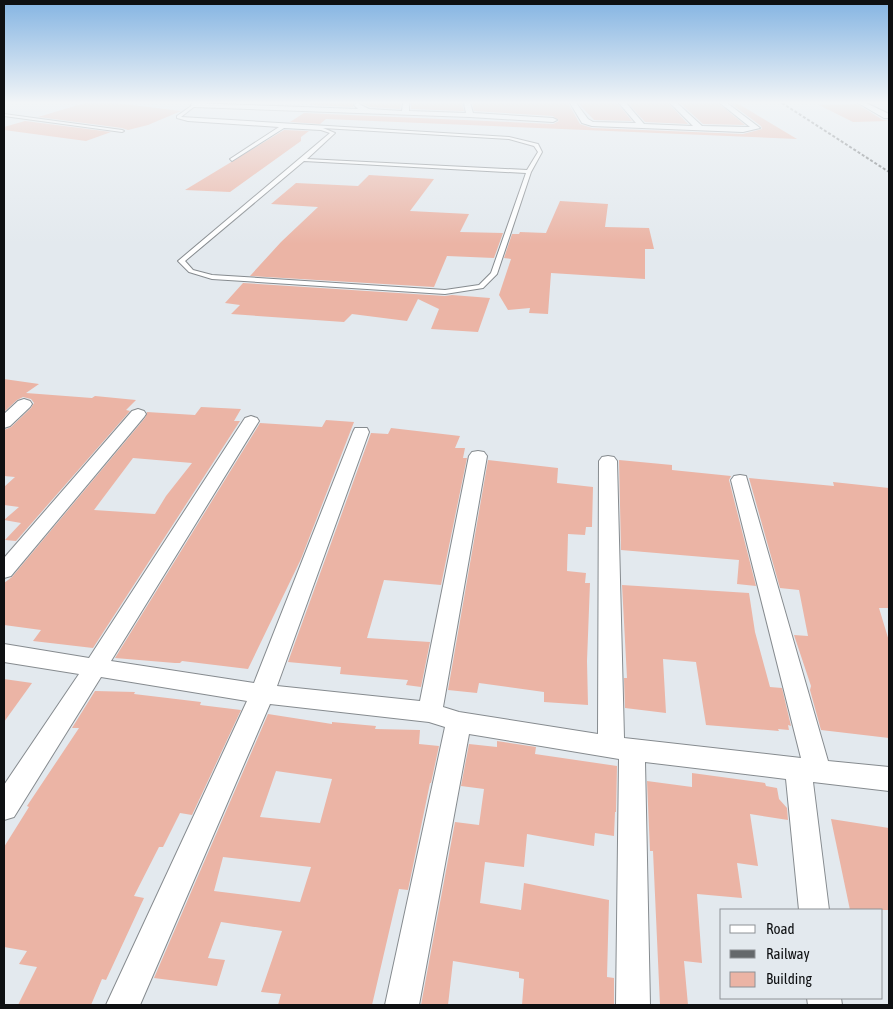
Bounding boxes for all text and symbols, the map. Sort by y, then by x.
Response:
legend [720,909,883,999]
text: Road [766,920,795,937]
text: Railway [766,945,810,962]
text: Building [766,970,812,987]

